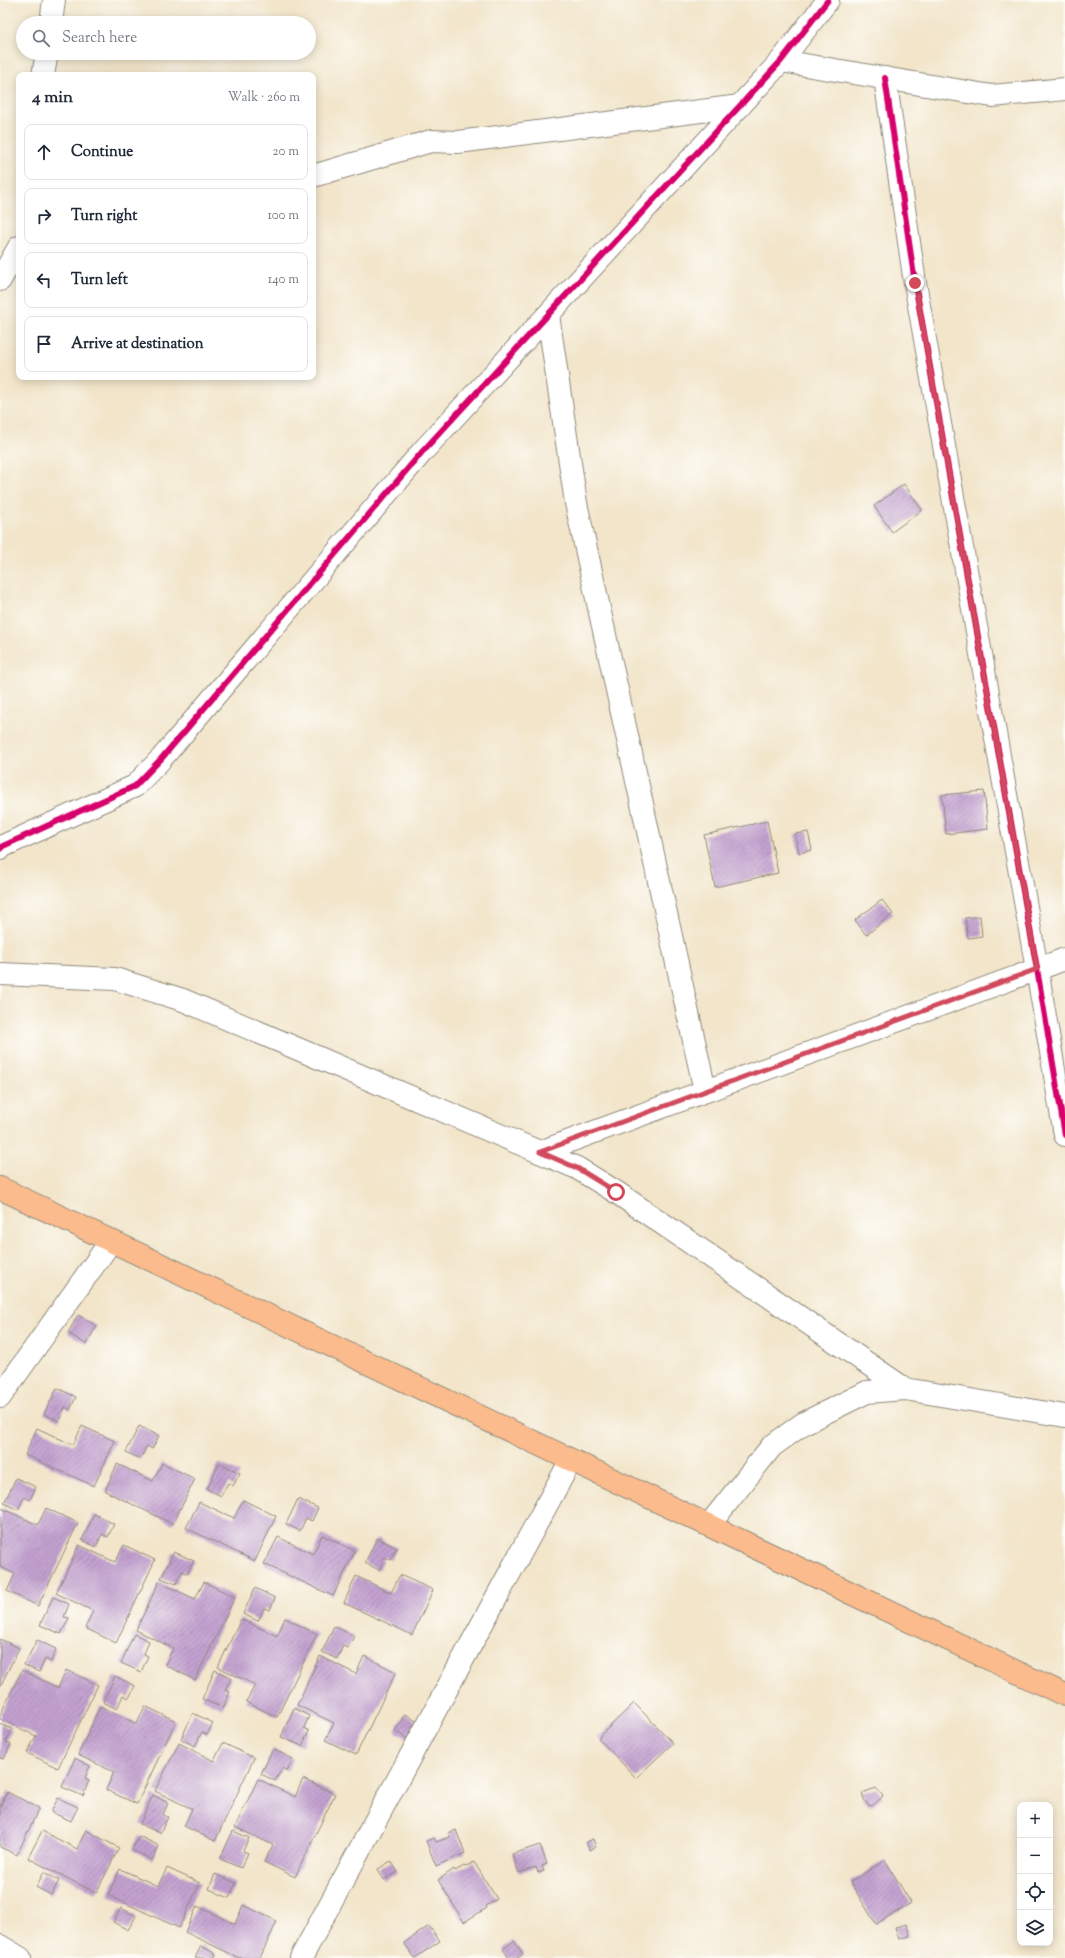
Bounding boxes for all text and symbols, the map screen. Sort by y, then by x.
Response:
search box [16,16,316,60]
icon: search [30,27,52,49]
text: Search here [62,28,137,49]
text: 4 min [32,86,73,110]
text: Walk · 260 m [228,89,300,107]
icon: ahead [33,141,55,163]
text: Continue [71,142,133,163]
text: 20 m [273,143,299,161]
icon: right [33,205,55,227]
text: Turn right [71,206,137,227]
text: 100 m [267,207,299,225]
icon: left [33,269,55,291]
text: Turn left [71,270,128,291]
text: 140 m [268,271,299,289]
route end [906,274,924,292]
icon: arrive [33,333,55,355]
text: Arrive at destination [71,334,204,355]
route start [607,1183,625,1201]
map controls [1017,1802,1053,1946]
button: + [1017,1802,1053,1838]
button: − [1017,1838,1053,1874]
button: locate [1017,1874,1053,1910]
button: layers [1017,1910,1053,1946]

